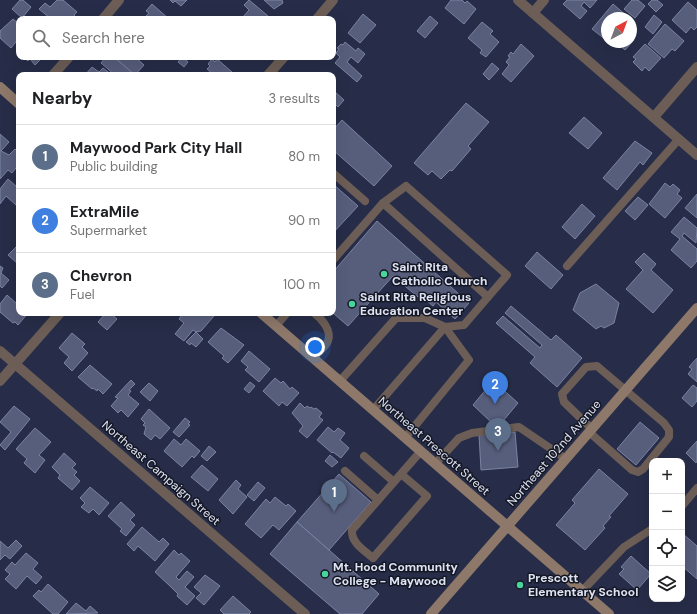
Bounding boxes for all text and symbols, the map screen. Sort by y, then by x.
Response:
north arrow [601,12,637,48]
search box [16,16,336,60]
icon: search [30,27,52,49]
text: Search here [62,28,145,48]
text: Nearby [32,87,92,109]
text: 3 results [268,90,320,107]
text: Maywood Park City Hall [70,138,242,158]
text: 1 [43,148,47,165]
text: 80 m [288,148,320,165]
text: Public building [70,158,158,175]
text: ExtraMile [70,202,139,222]
text: 2 [41,212,49,229]
text: 90 m [288,212,320,229]
text: Supermarket [70,222,147,239]
place label: Saint Rita Catholic Church [392,259,488,289]
text: Chevron [70,266,132,286]
marker: Saint Rita Catholic Church [379,269,389,279]
text: 3 [41,276,49,293]
text: 100 m [283,276,320,293]
text: Fuel [70,286,95,303]
place label: Saint Rita Religious Education Center [360,289,471,319]
marker: Saint Rita Religious Education Center [347,299,357,309]
your location [305,337,325,357]
pin: 2 [482,371,508,404]
street label: Northeast Prescott Street [375,393,493,499]
street label: Northeast 102nd Avenue [503,396,605,509]
street label: Northeast Campaign Street [98,417,224,529]
pin: 3 [485,418,511,451]
map controls [649,458,685,602]
button: + [649,458,685,494]
pin: 1 [321,479,347,512]
button: − [649,494,685,530]
button: locate [649,530,685,566]
place label: Mt. Hood Community College - Maywood [333,559,459,589]
button: layers [649,566,685,602]
marker: Mt. Hood Community College - Maywood [320,569,330,579]
place label: Prescott Elementary School [528,570,638,600]
marker: Prescott Elementary School [515,580,525,590]

